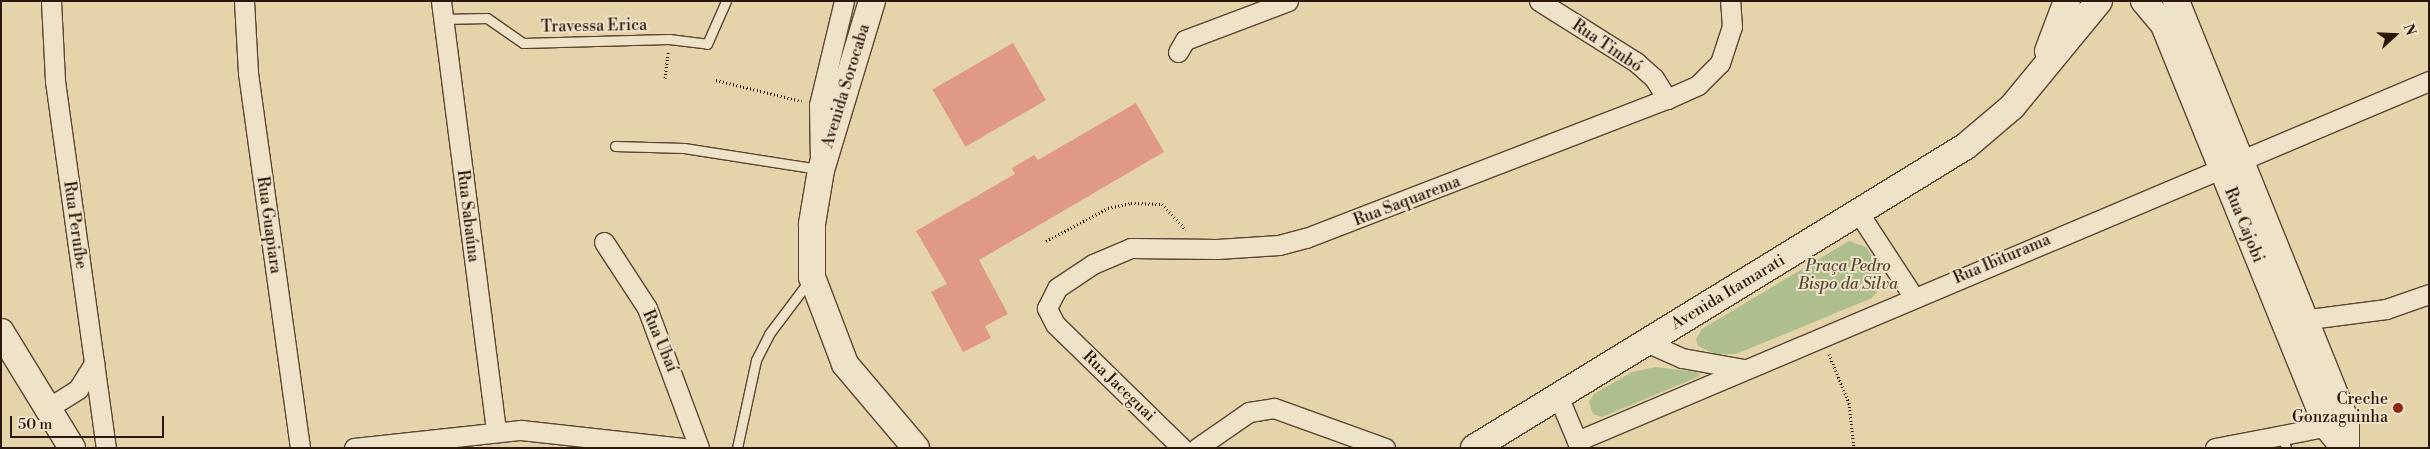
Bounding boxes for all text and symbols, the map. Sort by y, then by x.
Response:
north arrow [2370,10,2420,60]
street label: Travessa Erica [541,15,647,37]
street label: Rua Timbó [1568,16,1646,76]
street label: Avenida Sorocaba [818,22,874,150]
text: N [2399,22,2419,38]
street label: Rua Sabaúna [453,169,483,263]
street label: Rua Saquarema [1351,172,1463,230]
street label: Rua Guapiara [253,175,285,275]
street label: Rua Peruíbe [59,180,91,270]
street label: Rua Cajobi [2220,185,2268,265]
street label: Rua Ibiturama [1951,230,2053,288]
street label: Avenida Itamarati [1668,250,1788,334]
park label: Praça Pedro Bispo da Silva [1798,256,1898,294]
street label: Rua Ubaí [638,307,682,375]
street label: Rua Jaceguai [1079,347,1159,425]
place label: Creche Gonzaguinha [2292,389,2388,427]
marker: Creche Gonzaguinha [2392,402,2404,414]
scale bar [12,406,166,438]
text: 50 m [18,415,52,434]

